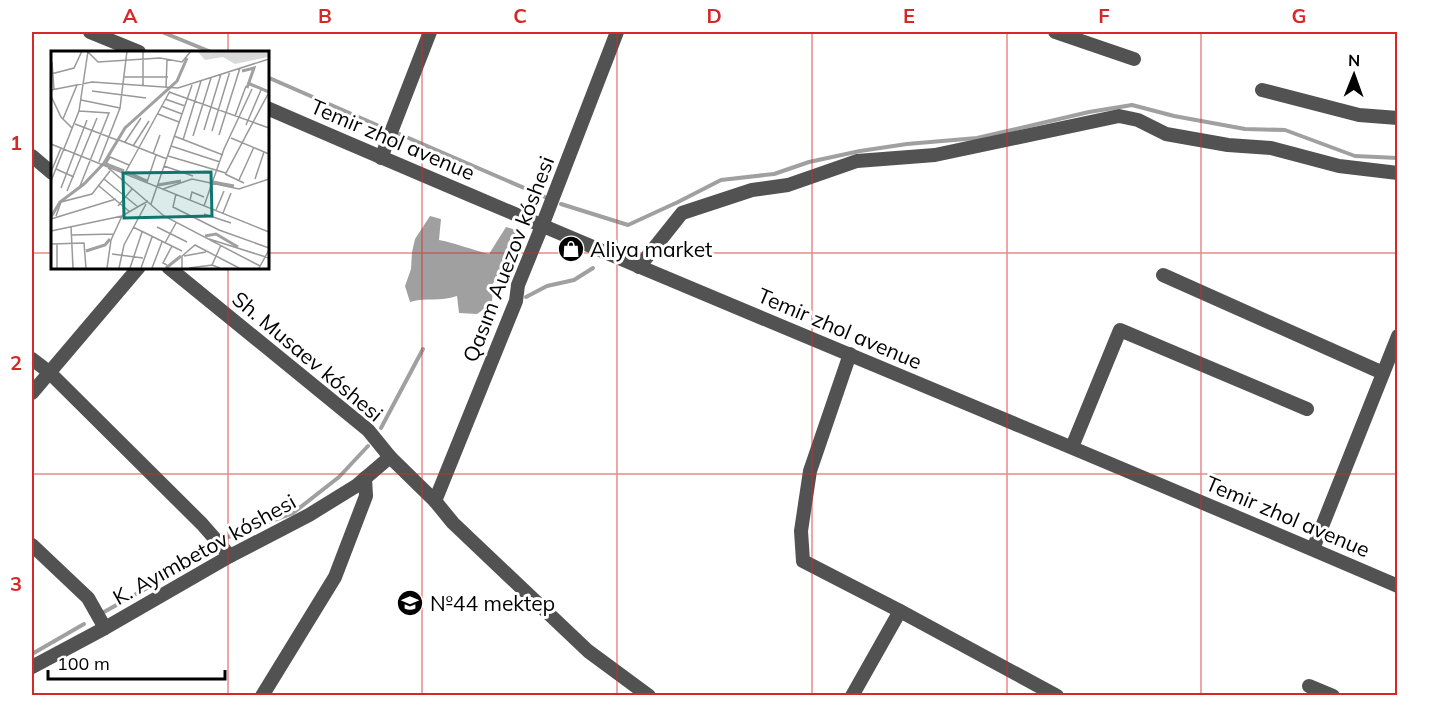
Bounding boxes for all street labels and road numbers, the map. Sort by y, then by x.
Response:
street label: Temir zhol avenue [307,93,479,185]
street label: Qasım Auezov kóshesi [457,152,559,366]
street label: Temir zhol avenue [754,282,926,374]
street label: Sh. Musaev kóshesi [227,285,389,427]
street label: Temir zhol avenue [1202,470,1374,562]
street label: K. Ayımbetov kóshesi [108,488,300,610]

